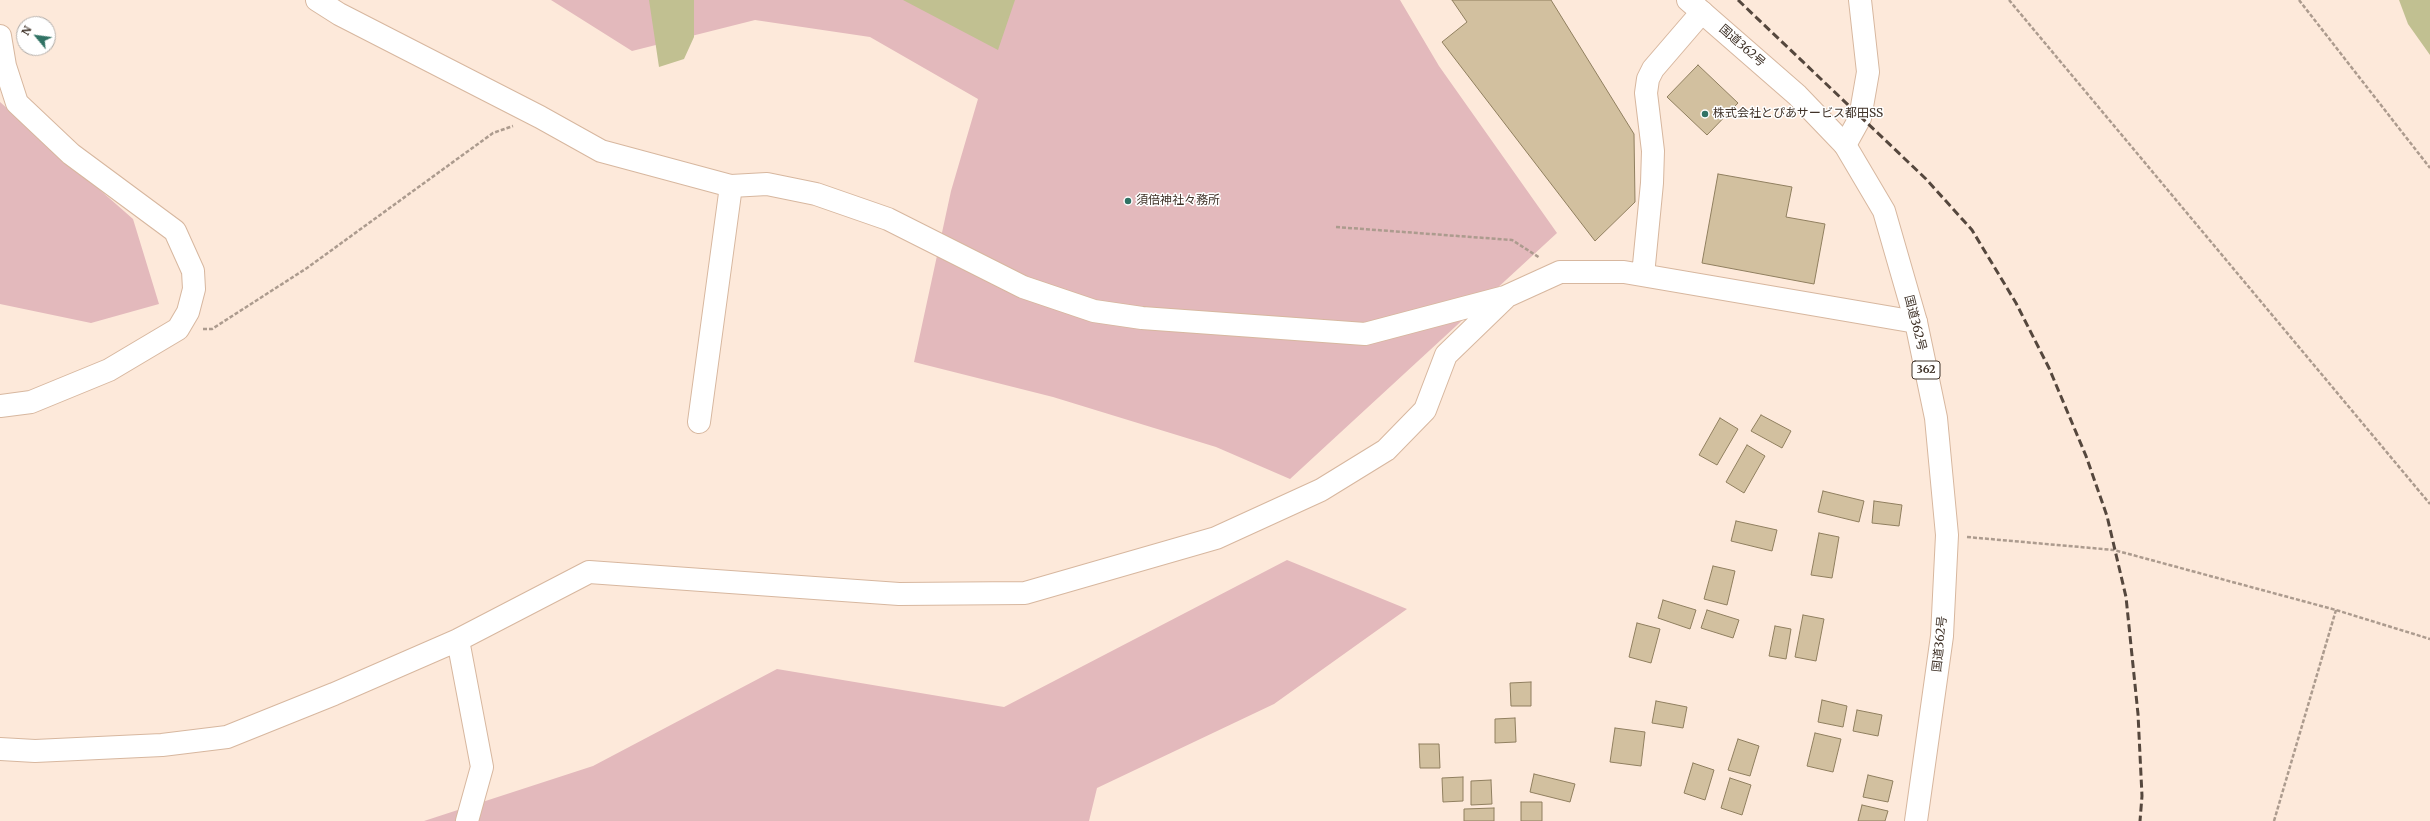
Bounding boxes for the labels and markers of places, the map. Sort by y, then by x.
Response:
place label: 株式会社とぴあサービス都田SS [1713,107,1883,121]
marker: 株式会社とぴあサービス都田SS [1700,109,1710,119]
place label: 須倍神社々務所 [1136,194,1220,208]
marker: 須倍神社々務所 [1123,196,1133,206]

